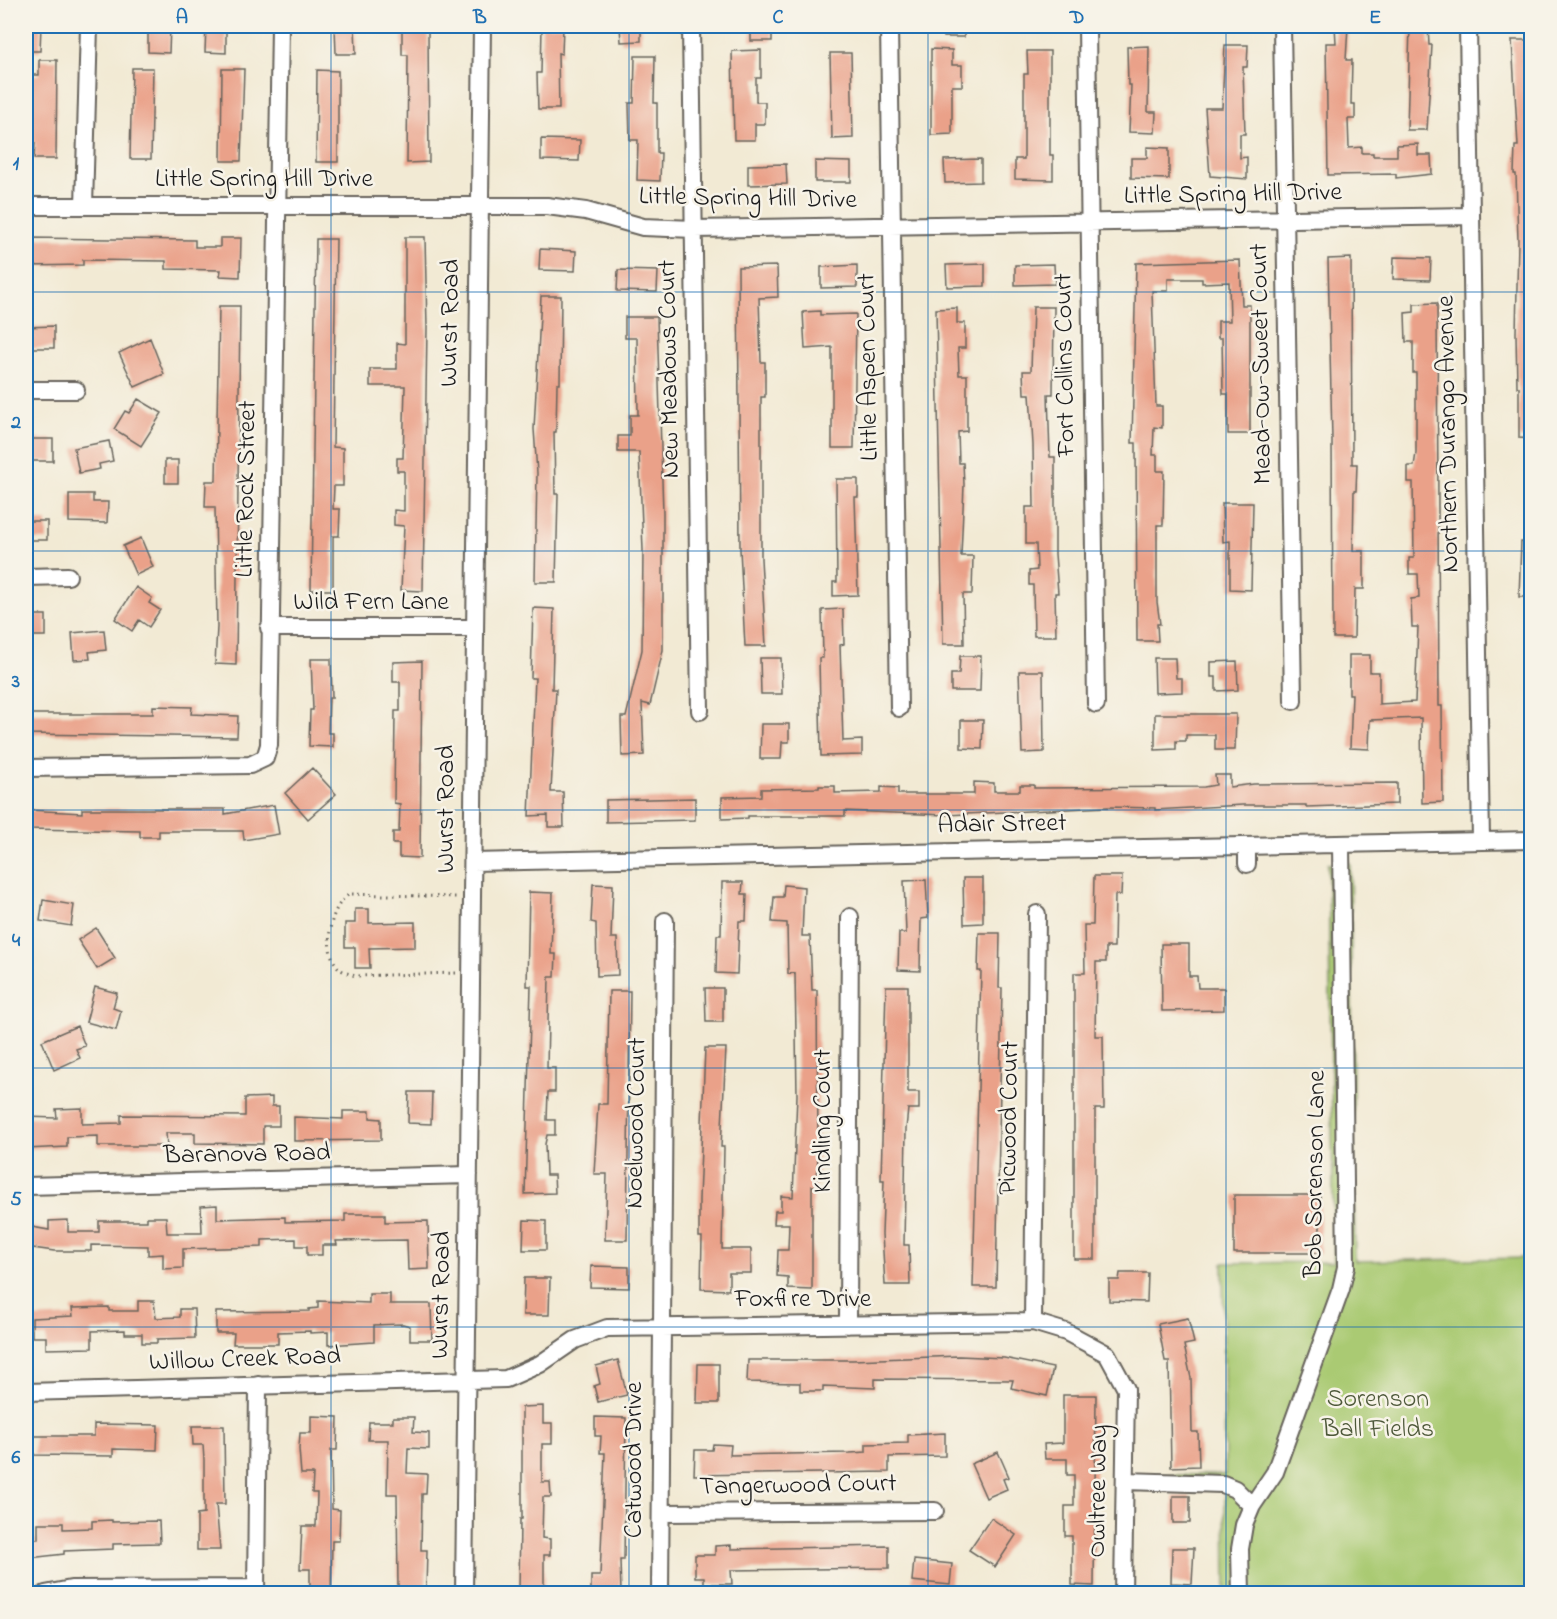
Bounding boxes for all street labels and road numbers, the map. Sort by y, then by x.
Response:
street label: Little Spring Hill Drive [155,161,373,199]
street label: Little Spring Hill Drive [1124,174,1343,216]
street label: Little Spring Hill Drive [639,178,858,220]
street label: Mead-Ow-Sweet Court [1241,243,1283,485]
street label: Wurst Road [431,258,471,387]
street label: New Meadows Court [649,259,691,479]
street label: Little Aspen Court [848,272,890,461]
street label: Fort Collins Court [1045,273,1087,458]
street label: Northern Durango Avenue [1428,295,1470,573]
street label: Little Rock Street [226,400,268,578]
street label: Wild Fern Lane [293,584,449,622]
street label: Wurst Road [428,745,466,873]
street label: Adair Street [937,805,1067,845]
street label: Noelwood Court [617,1037,657,1209]
street label: Picwood Court [990,1040,1030,1195]
street label: Kindling Court [805,1049,843,1193]
street label: Bob Sorenson Lane [1295,1070,1337,1279]
street label: Baranova Road [162,1135,331,1175]
street label: Wurst Road [422,1230,462,1359]
street label: Foxfire Drive [734,1281,872,1319]
street label: Willow Creek Road [148,1338,342,1382]
street label: Catwood Drive [616,1382,654,1538]
street label: Owltree Way [1079,1424,1119,1558]
street label: Tangerwood Court [699,1465,897,1507]

